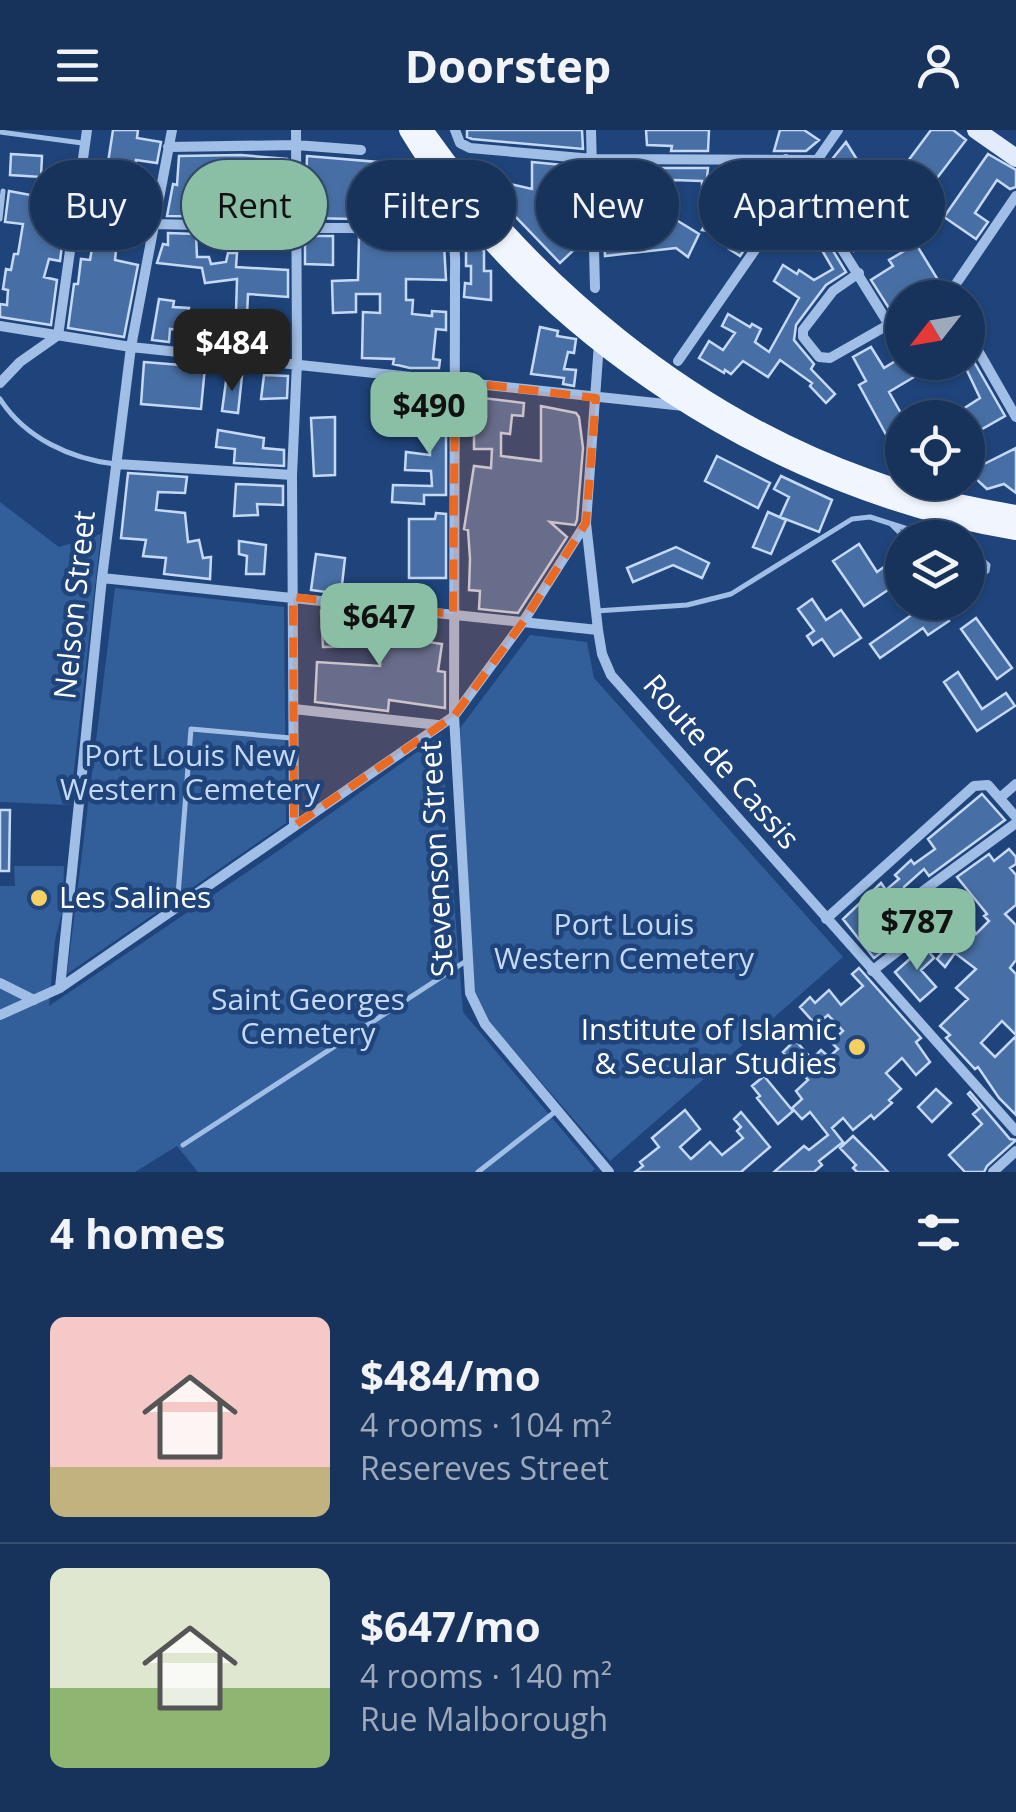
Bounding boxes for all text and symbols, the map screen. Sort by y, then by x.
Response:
text: Doorstep [405,35,611,96]
icon: menu [50,38,105,93]
icon: person [911,38,966,93]
chip: Buy [30,160,162,250]
chip: Rent [182,160,327,250]
chip: Filters [347,160,516,250]
chip: New [536,160,679,250]
chip: Apartment [699,160,945,250]
north arrow [885,280,985,380]
map controls [885,280,985,620]
pin: $484 [173,309,291,394]
text: $484 [195,320,269,363]
pin: $490 [370,372,488,457]
text: $490 [392,383,466,426]
button: locate [885,400,985,500]
street label: Nelson Street [43,509,104,701]
button: layers [885,520,985,620]
pin: $647 [320,583,438,668]
text: $647 [342,594,416,637]
street label: Route de Cassis [635,665,810,857]
park label: Port Louis New Western Cemetery [60,734,321,809]
street label: Stevenson Street [409,740,462,978]
place label: Les Salines [59,876,211,917]
marker: Les Salines [28,887,50,909]
pin: $787 [858,888,976,973]
text: $787 [880,899,954,942]
park label: Port Louis Western Cemetery [494,903,755,978]
park label: Saint Georges Cemetery [211,978,405,1053]
place label: Institute of Islamic & Secular Studies [581,1008,837,1083]
marker: Institute of Islamic & Secular Studies [846,1036,868,1058]
text: 4 homes [50,1204,225,1261]
icon: filters [911,1205,966,1260]
text: $484/mo [360,1346,541,1403]
icon: home [130,1357,250,1477]
text: 4 rooms · 104 m² [360,1403,612,1446]
text: Resereves Street [360,1446,609,1489]
text: $647/mo [360,1597,541,1654]
icon: home [130,1608,250,1728]
text: 4 rooms · 140 m² [360,1654,612,1697]
text: Rue Malborough [360,1697,608,1740]

